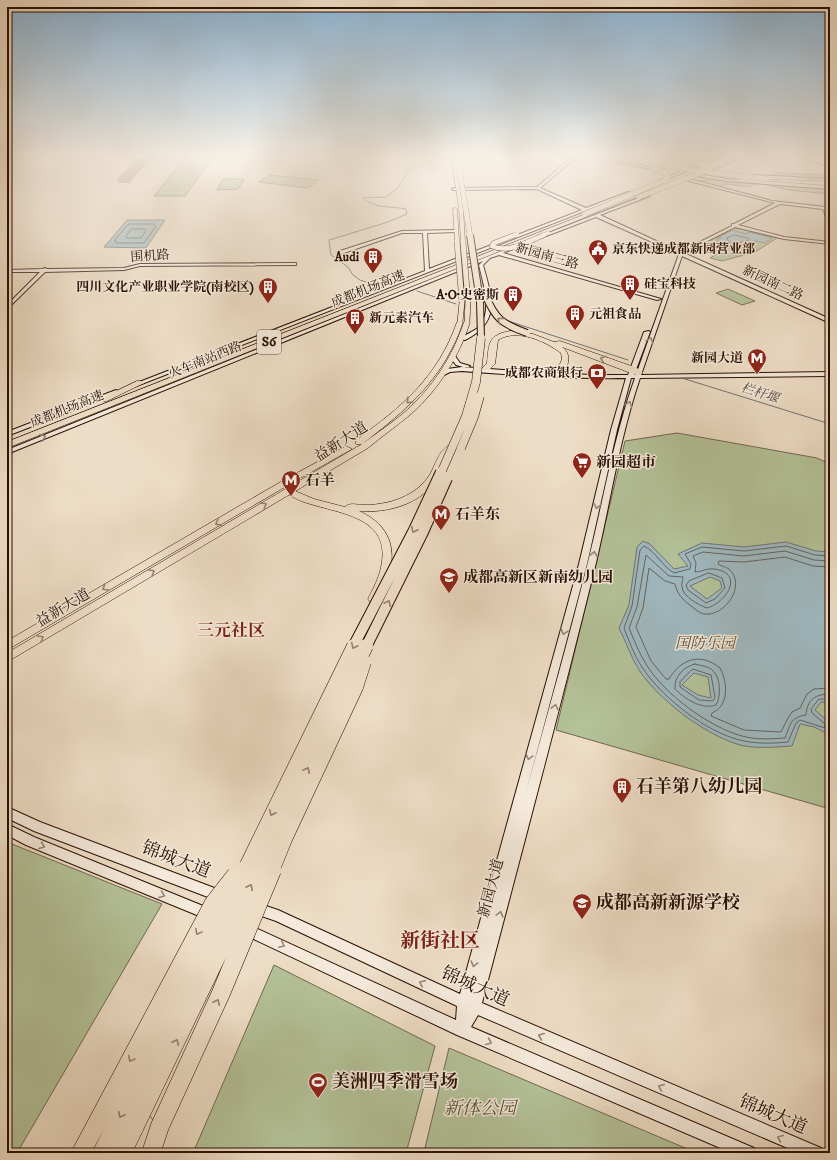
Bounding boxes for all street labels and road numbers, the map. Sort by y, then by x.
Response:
street label: 新园南三路 [514,239,580,273]
street label: 围机路 [130,247,170,265]
street label: 新园南二路 [740,262,806,304]
street label: 成都机场高速 [329,267,407,311]
road number: S6 [257,330,281,354]
street label: 火车南站西路 [166,338,244,382]
street label: 成都机场高速 [28,387,106,431]
street label: 益新大道 [311,418,371,466]
street label: 益新大道 [32,584,94,632]
street label: 锦城大道 [138,837,214,883]
street label: 新园大道 [474,857,508,919]
street label: 锦城大道 [438,962,512,1012]
street label: 锦城大道 [736,1091,810,1139]

